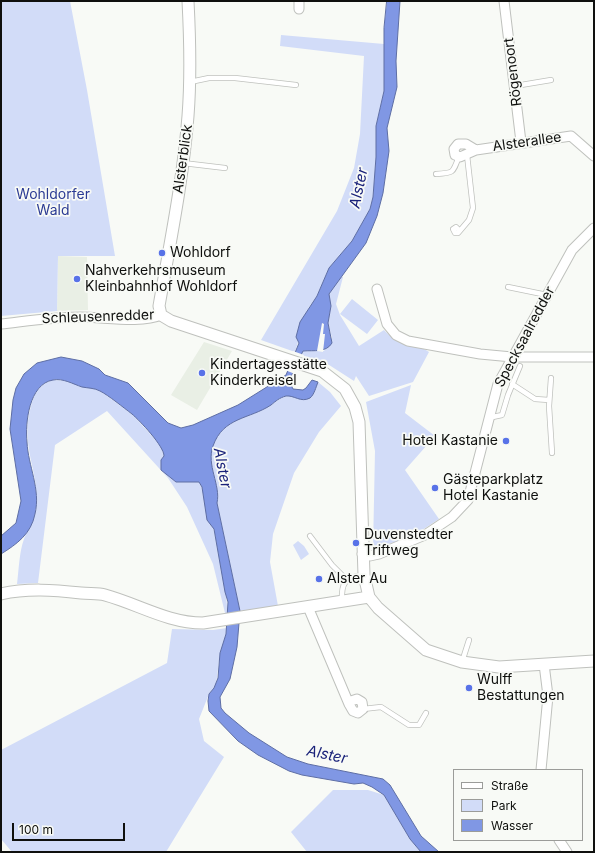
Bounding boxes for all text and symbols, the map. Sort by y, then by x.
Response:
street label: Rögenoort [500,37,526,107]
street label: Alsterblick [170,123,196,195]
street label: Alsterallee [492,129,562,155]
water label: Alster [346,166,372,210]
park label: Wohldorfer Wald [16,187,90,220]
place label: Wohldorf [170,245,231,261]
marker: Wohldorf [157,248,167,258]
place label: Nahverkehrsmuseum Kleinbahnhof Wohldorf [85,263,237,296]
marker: Nahverkehrsmuseum Kleinbahnhof Wohldorf [72,274,82,284]
street label: Specksaalredder [491,284,559,390]
street label: Schleusenredder [41,307,155,327]
place label: Kindertagesstätte Kinderkreisel [210,357,327,390]
marker: Kindertagesstätte Kinderkreisel [197,368,207,378]
place label: Hotel Kastanie [402,433,498,449]
marker: Hotel Kastanie [501,436,511,446]
water label: Alster [209,446,235,490]
place label: Gästeparkplatz Hotel Kastanie [443,472,543,504]
marker: Gästeparkplatz Hotel Kastanie [430,483,440,493]
place label: Duvenstedter Triftweg [364,527,453,560]
marker: Duvenstedter Triftweg [351,538,361,548]
place label: Alster Au [327,571,387,587]
marker: Alster Au [314,574,324,584]
place label: Wulff Bestattungen [477,672,565,704]
marker: Wulff Bestattungen [464,683,474,693]
water label: Alster [305,742,349,768]
legend [453,769,583,841]
text: Straße [491,778,528,793]
text: Park [491,798,517,813]
scale bar [14,815,127,841]
text: Wasser [491,818,533,833]
text: 100 m [19,822,53,837]

